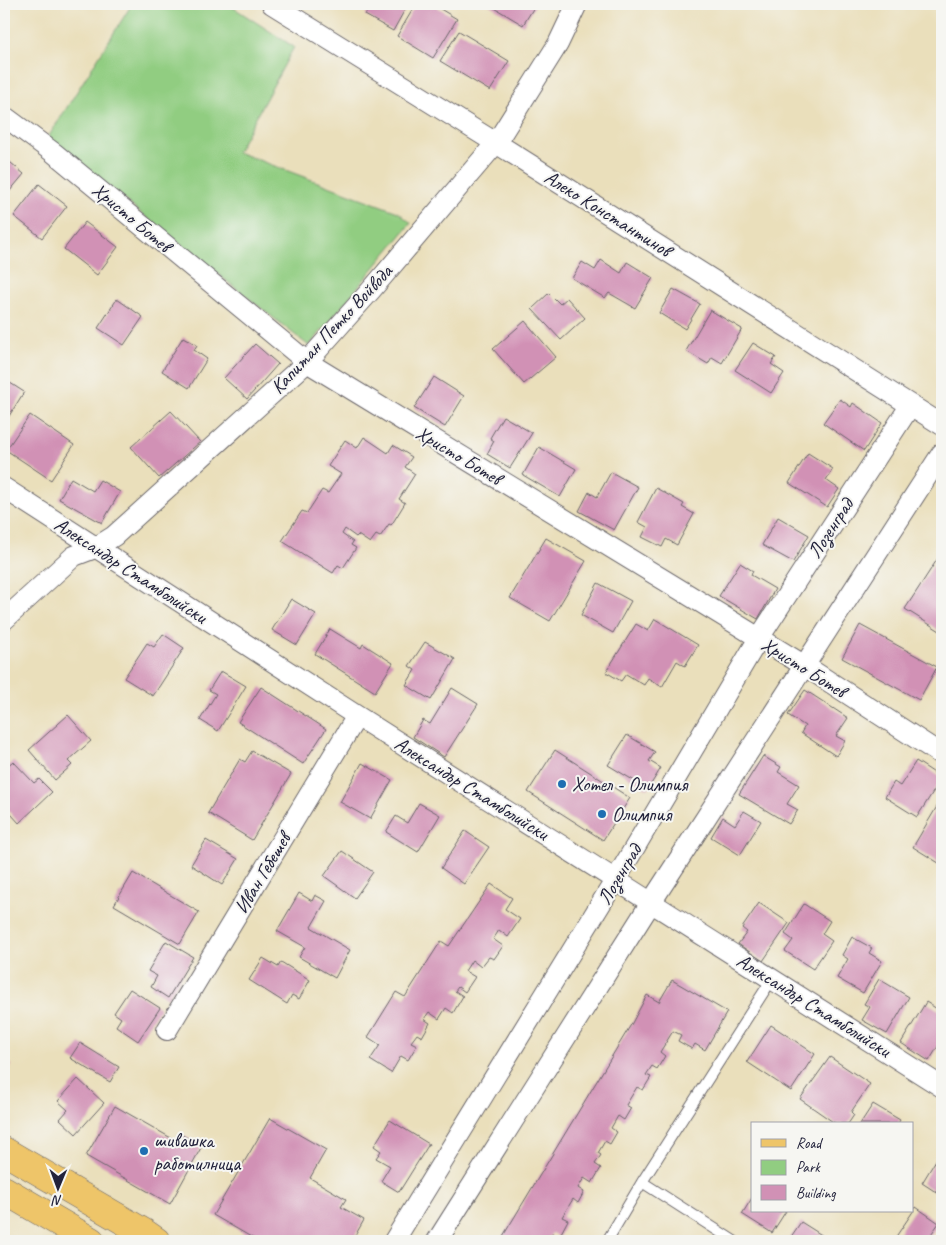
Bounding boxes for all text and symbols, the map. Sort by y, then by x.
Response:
street label: Алеко Константинов [540,164,679,264]
street label: Христо Ботев [87,177,179,260]
street label: Капитан Петко Войвода [265,258,399,399]
street label: Христо Ботев [411,420,509,492]
street label: Лозенград [802,492,861,563]
street label: Александър Стамболийски [50,512,213,630]
street label: Христо Ботев [757,632,853,705]
street label: Александър Стамболийски [390,731,555,847]
place label: Хотел - Олимпия [572,772,690,797]
marker: Хотел - Олимпия [556,778,568,790]
place label: Олимпия [612,802,673,827]
marker: Олимпия [596,808,608,820]
street label: Иван Гебешев [229,826,298,918]
street label: Лозенград [592,838,649,910]
street label: Александър Стамболийски [732,948,897,1064]
legend [751,1122,914,1212]
place label: шивашка работилница [154,1128,242,1176]
text: Road [796,1134,823,1153]
marker: шивашка работилница [138,1145,150,1157]
text: Park [796,1158,821,1177]
north arrow [32,1162,82,1212]
text: Building [796,1184,836,1203]
text: N [51,1192,62,1209]

